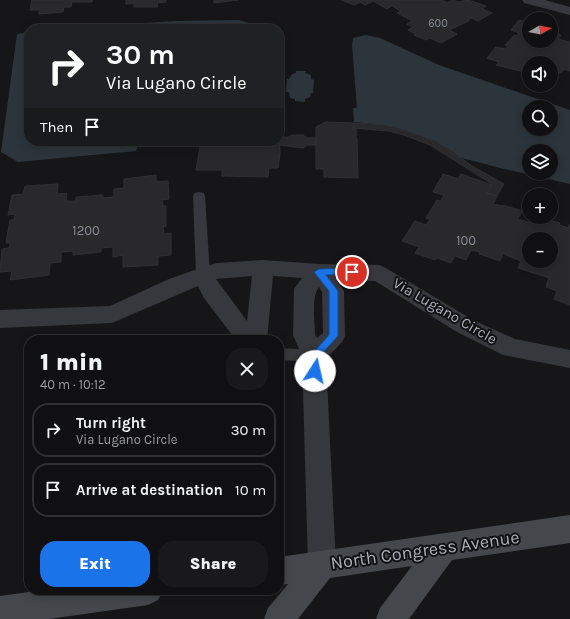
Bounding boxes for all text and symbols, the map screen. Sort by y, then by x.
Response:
north arrow [522,12,558,48]
map controls [522,12,558,268]
house number: 600 [428,17,448,30]
text: 30 m [106,38,175,71]
icon: right [40,40,92,92]
button: sound [522,56,558,92]
text: Via Lugano Circle [106,72,247,94]
button: search [522,100,558,136]
icon: arrive [81,116,103,138]
text: Then [40,118,73,136]
button: layers [522,144,558,180]
button: + [522,188,558,224]
house number: 1200 [72,223,100,238]
button: − [522,232,558,268]
house number: 100 [456,233,476,248]
pin [335,255,369,289]
icon: arrive [341,261,363,283]
street label: Via Lugano Circle [390,274,500,348]
text: 1 min [40,348,103,376]
button: close [226,348,268,390]
position arrow [294,350,336,392]
text: 40 m · 10:12 [40,377,106,392]
text: Turn right [76,414,146,432]
icon: right [42,419,64,441]
text: 30 m [231,421,266,439]
text: Via Lugano Circle [76,432,177,447]
icon: arrive [42,479,64,501]
text: Arrive at destination [76,481,223,499]
text: 10 m [235,481,266,499]
street label: North Congress Avenue [329,526,521,574]
button: Exit [40,541,150,587]
button: Share [158,541,268,587]

